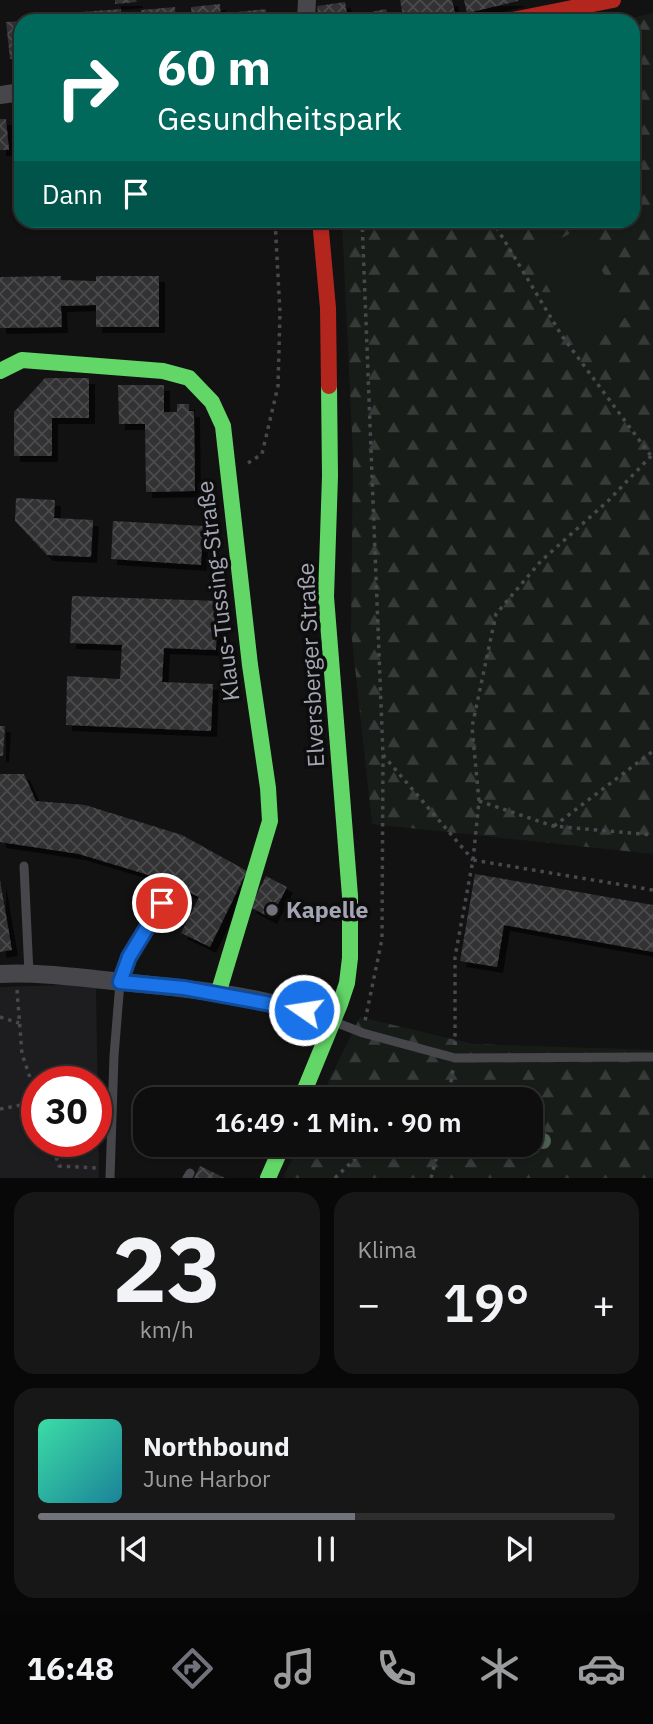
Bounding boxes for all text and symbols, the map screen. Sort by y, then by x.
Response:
text: 60 m [157,35,271,98]
icon: right [42,42,133,133]
text: Gesundheitspark [157,97,402,139]
icon: arrive [117,175,155,213]
text: Dann [42,177,103,211]
street label: Klaus-Tussing-Straße [189,479,245,703]
street label: Elversberger Straße [290,562,330,768]
pin [132,873,192,933]
icon: arrive [143,884,181,922]
place label: Kapelle [286,894,369,924]
marker: Kapelle [264,902,280,918]
position arrow [267,973,341,1047]
speed limit sign: 30 [21,1066,112,1157]
text: 16:49 · 1 Min. · 90 m [214,1105,462,1139]
text: 23 [112,1209,221,1327]
text: Klima [358,1234,416,1264]
text: 19° [443,1269,530,1336]
text: − [358,1279,380,1328]
text: + [592,1279,615,1328]
text: km/h [140,1314,194,1344]
text: Northbound [143,1429,290,1463]
text: June Harbor [143,1463,271,1493]
icon: previous [115,1530,153,1568]
icon: pause [307,1530,345,1568]
icon: next [500,1530,538,1568]
icon: directions [168,1644,217,1693]
icon: music [270,1644,319,1693]
icon: phone [372,1644,421,1693]
icon: climate [475,1644,524,1693]
icon: car [577,1644,626,1693]
text: 16:48 [27,1647,114,1689]

